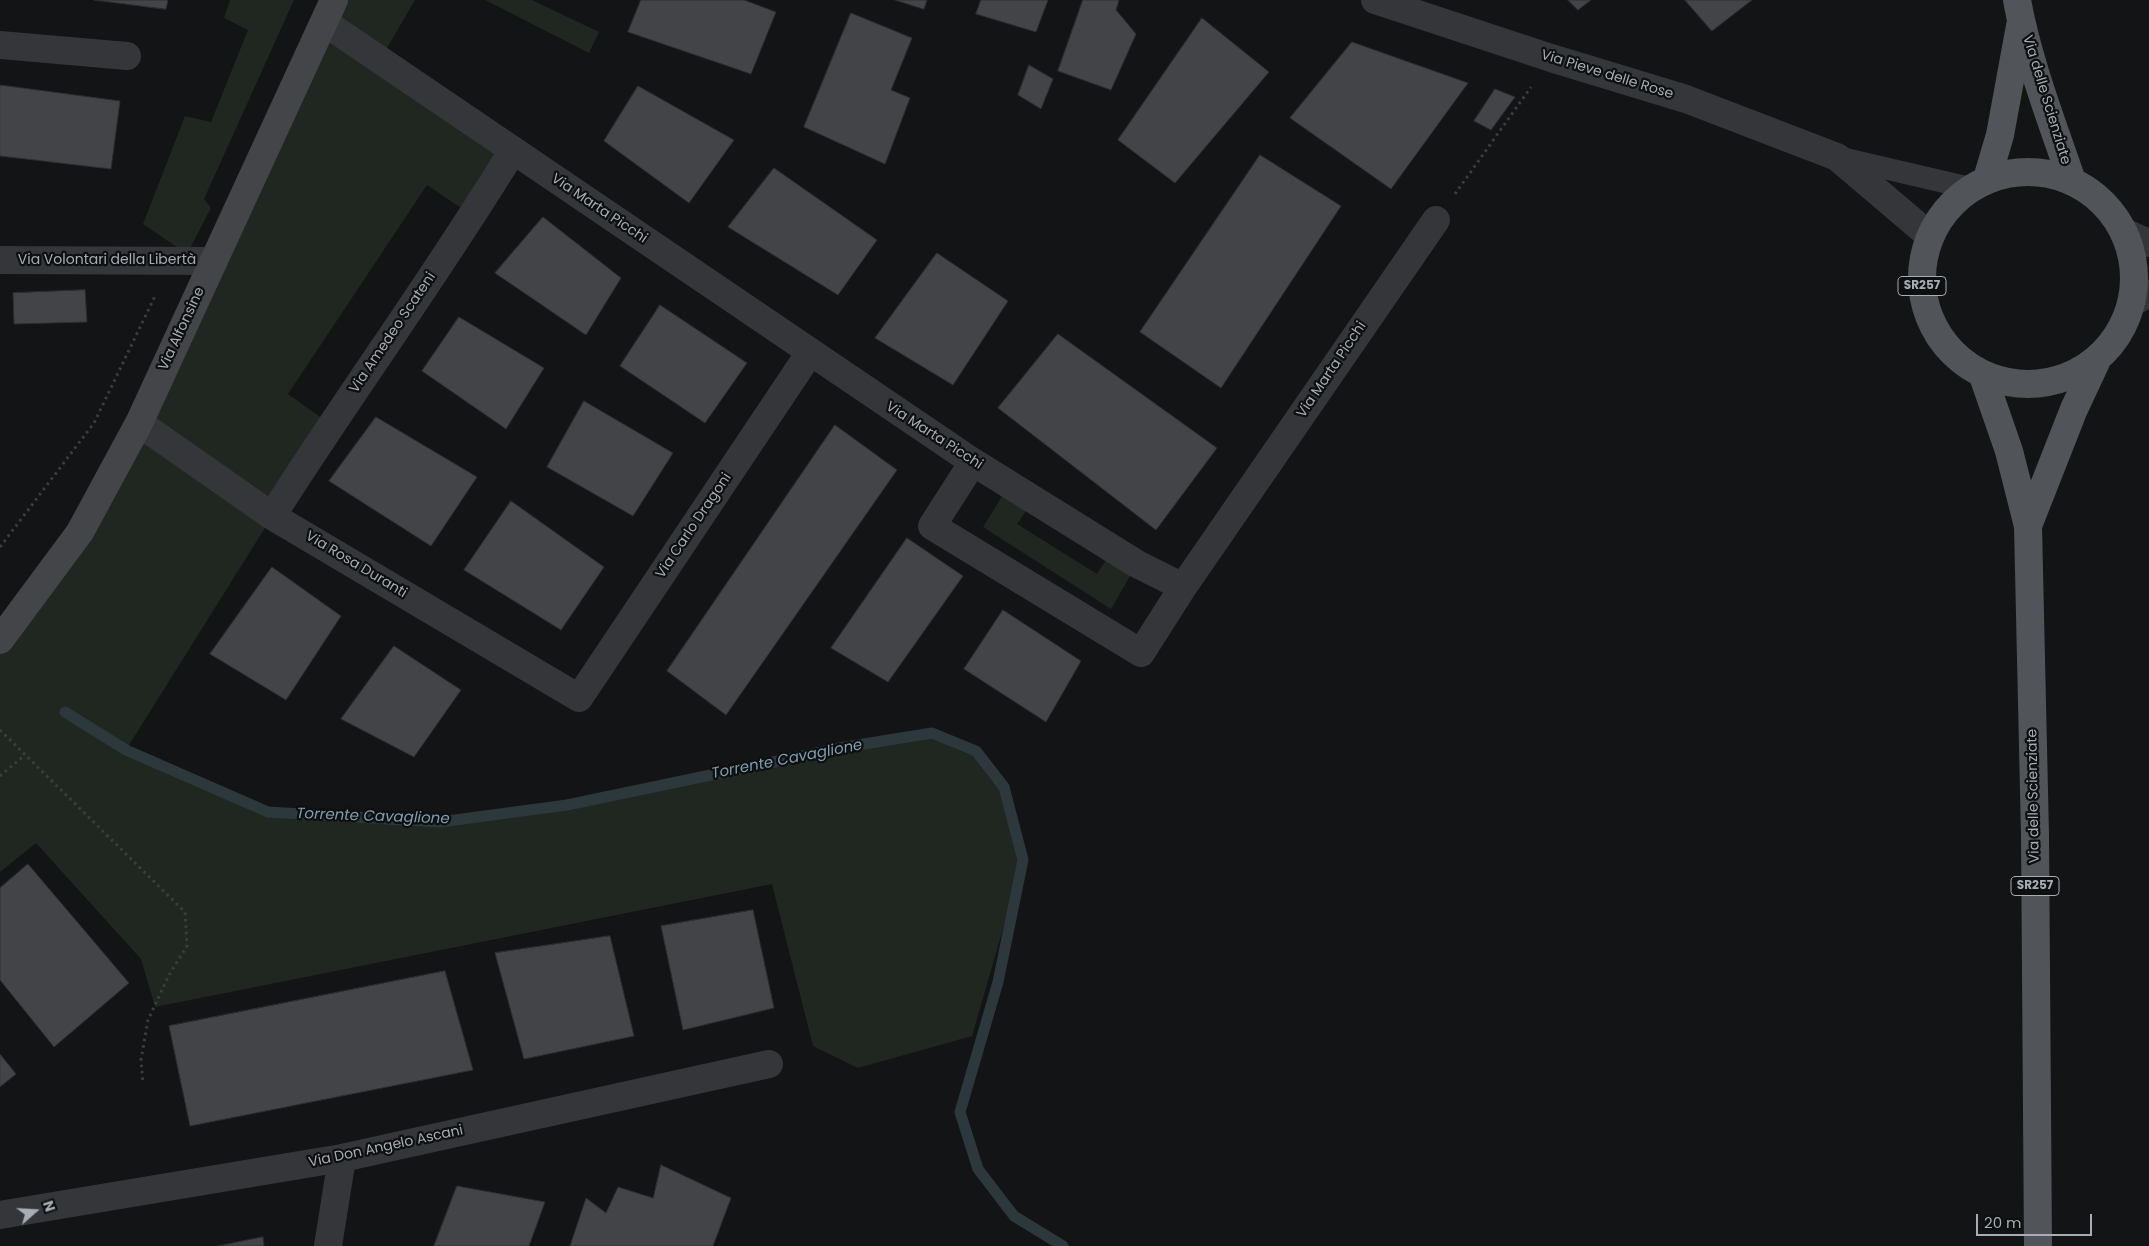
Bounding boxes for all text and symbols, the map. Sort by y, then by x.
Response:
street label: Via delle Scienziate [2018,33,2074,167]
street label: Via Pieve delle Rose [1539,47,1675,103]
street label: Via Marta Picchi [548,171,650,247]
street label: Via Volontari della Libertà [18,252,196,268]
street label: Via Amedeo Scateni [346,270,440,396]
road number: SR257 [1898,276,1946,296]
street label: Via Alfonsine [155,285,209,373]
street label: Via Marta Picchi [1294,319,1370,421]
street label: Via Marta Picchi [882,398,986,474]
street label: Via Carlo Dragoni [653,470,735,582]
street label: Via Rosa Duranti [302,528,410,602]
street label: Via delle Scienziate [2024,729,2044,863]
water label: Torrente Cavaglione [710,737,864,783]
water label: Torrente Cavaglione [296,805,450,829]
road number: SR257 [2011,876,2059,896]
street label: Via Don Angelo Ascani [307,1122,465,1172]
north arrow [10,1186,60,1236]
text: N [38,1198,60,1214]
scale bar [1979,1204,2095,1236]
text: 20 m [1984,1212,2022,1233]

